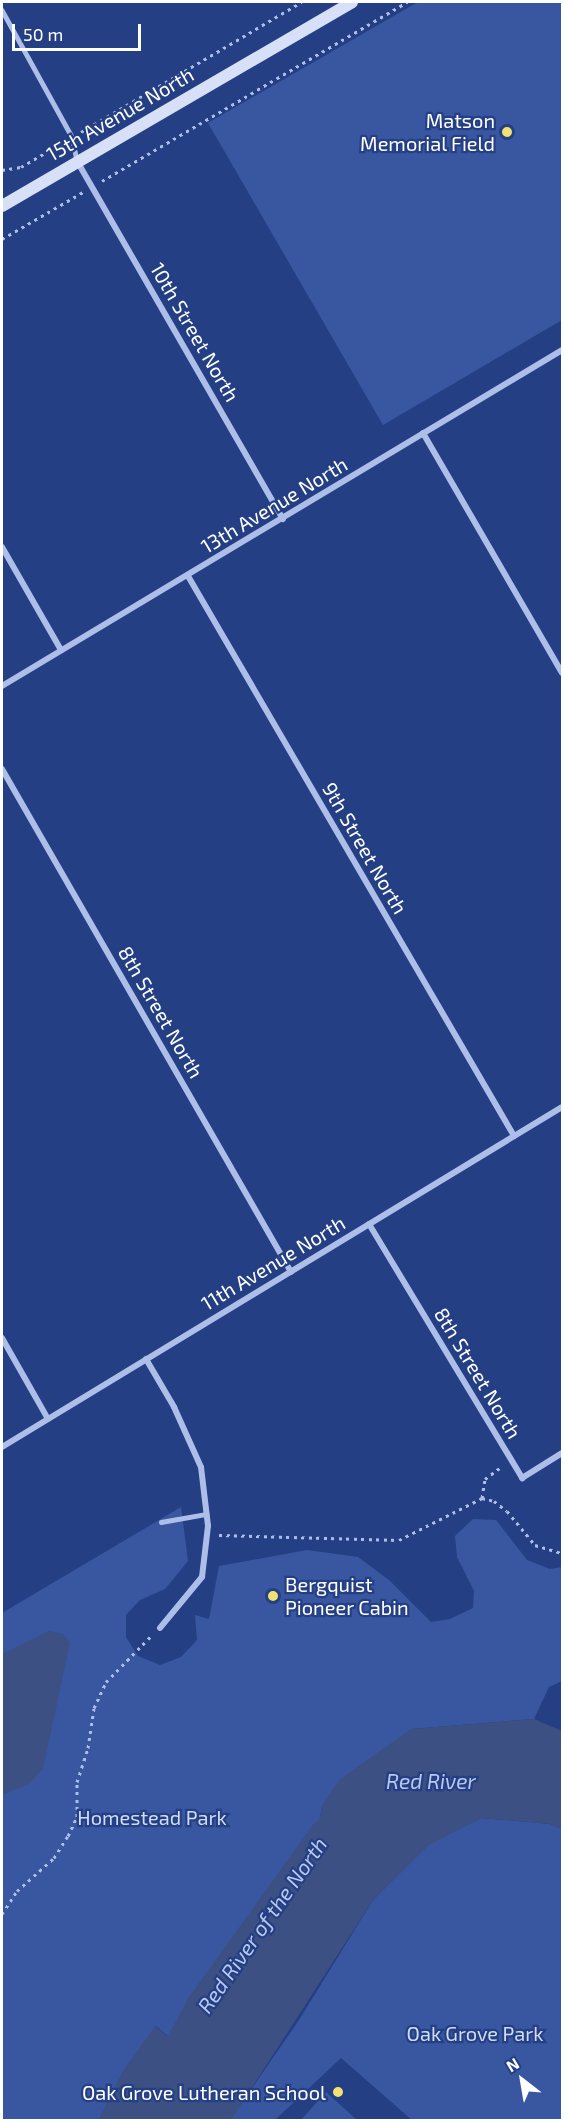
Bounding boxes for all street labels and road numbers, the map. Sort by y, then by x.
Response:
street label: 15th Avenue North [42,62,198,166]
street label: 10th Street North [145,258,245,406]
street label: 13th Avenue North [196,452,352,558]
street label: 9th Street North [318,778,412,918]
street label: 8th Street North [113,942,209,1082]
street label: 11th Avenue North [197,1211,349,1315]
street label: 8th Street North [429,1303,527,1443]

